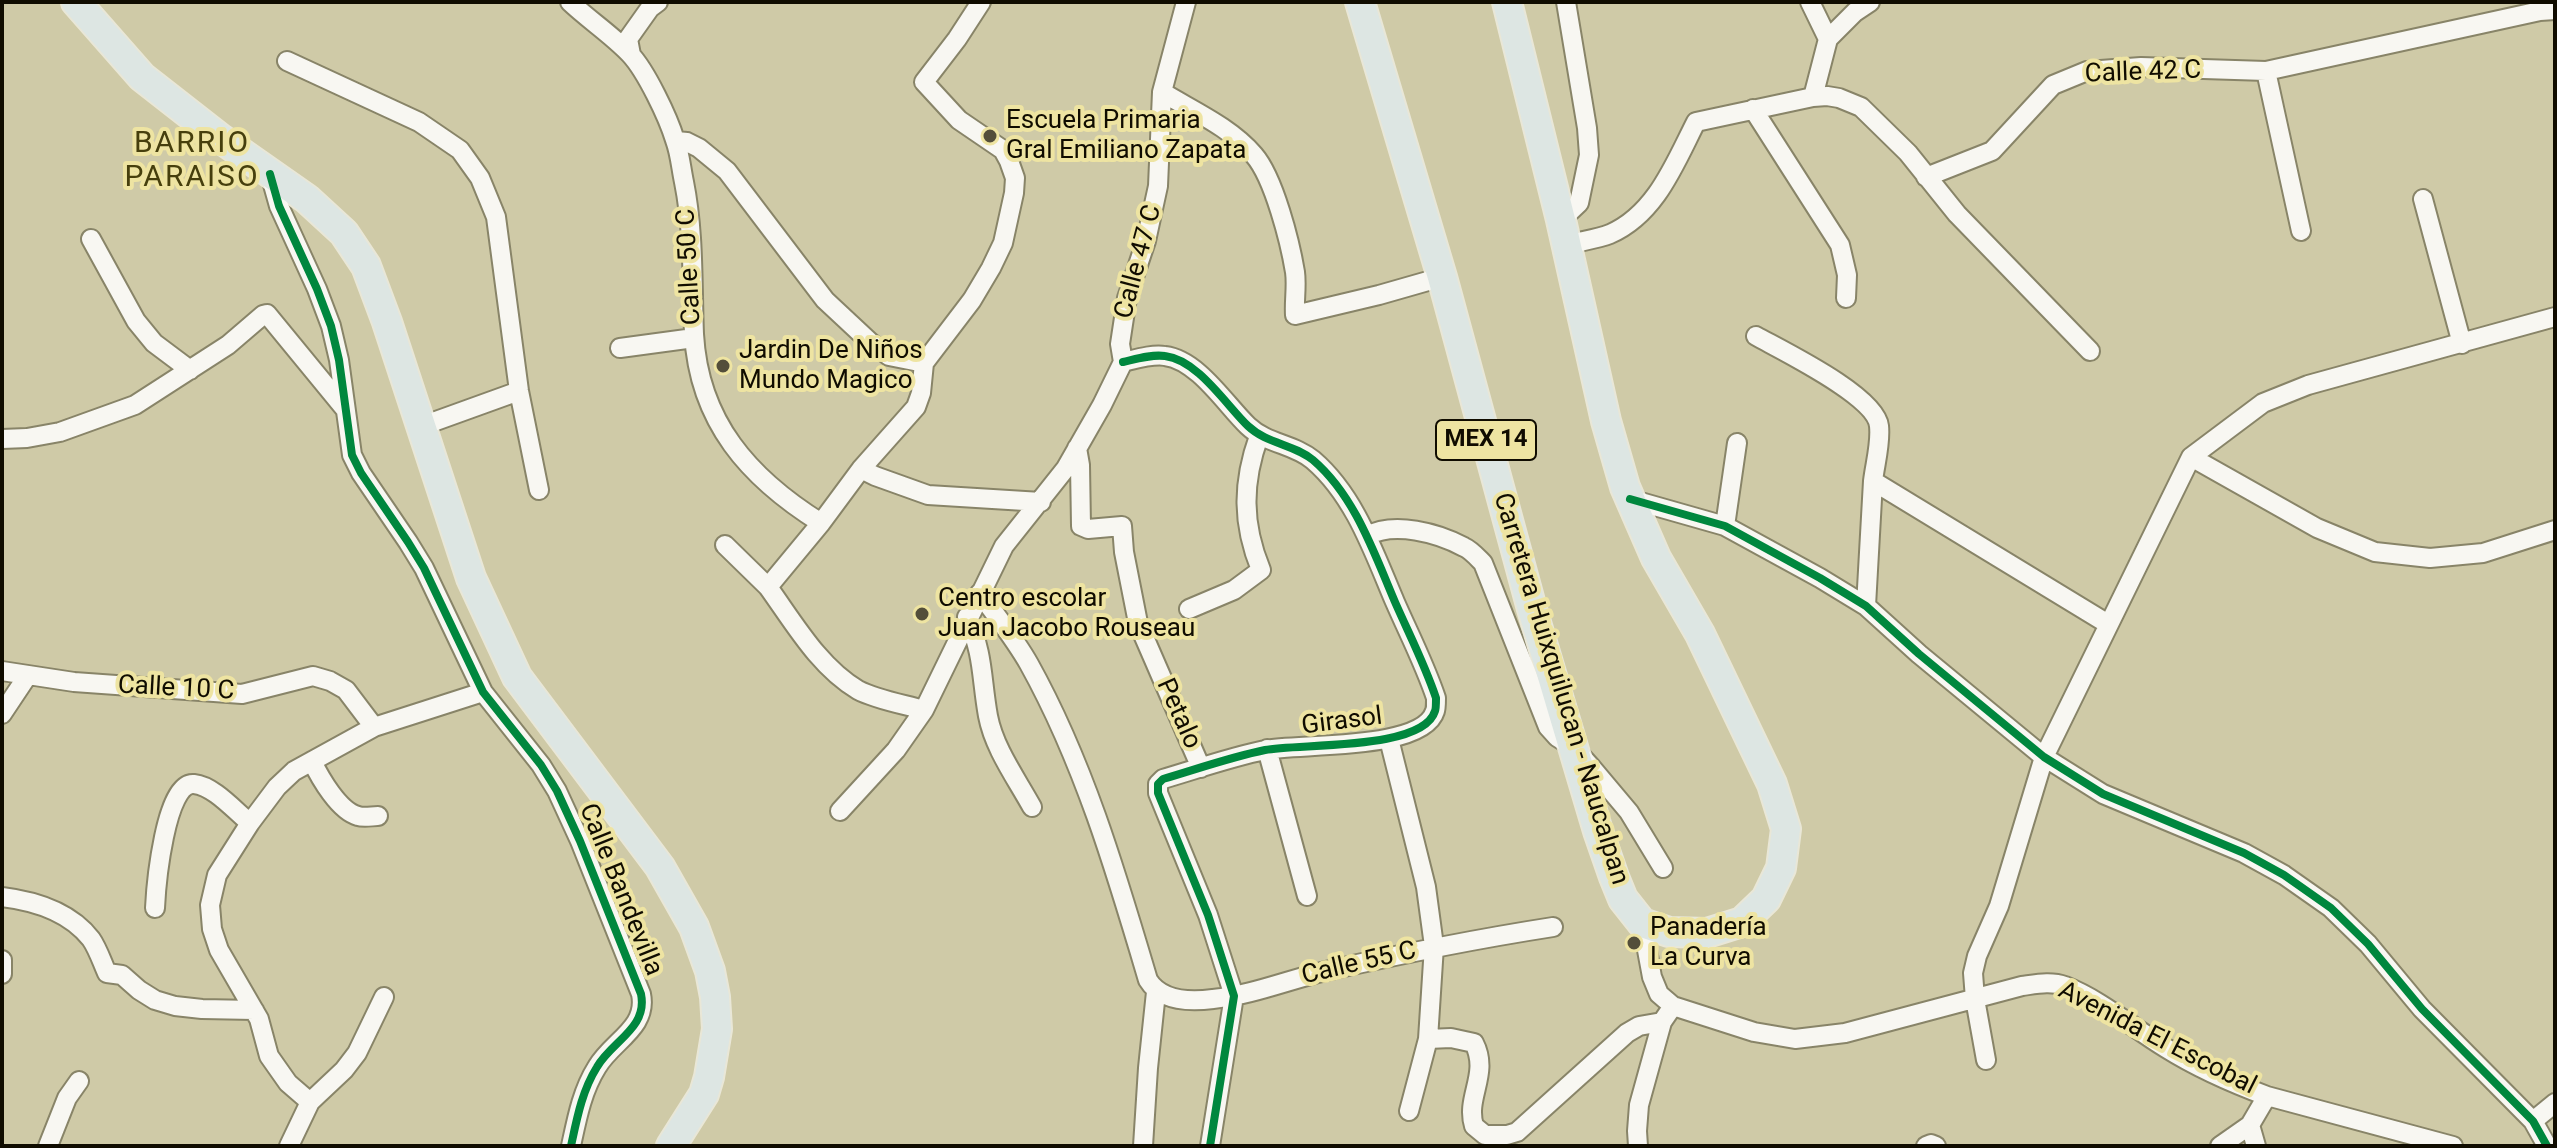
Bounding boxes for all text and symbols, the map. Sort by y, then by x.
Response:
street label: Calle 42 C [2084,55,2202,91]
place label: Escuela Primaria Gral Emiliano Zapata [1006,105,1246,166]
district label: BARRIO PARAISO [124,126,260,196]
marker: Escuela Primaria Gral Emiliano Zapata [981,127,999,145]
street label: Calle 47 C [1109,202,1169,322]
street label: Calle 50 C [671,208,709,326]
place label: Jardin De Niños Mundo Magico [739,335,923,396]
marker: Jardin De Niños Mundo Magico [714,357,732,375]
road number: MEX 14 [1436,420,1536,460]
street label: Carretera Huixquilucan - Naucalpan [1485,489,1635,889]
place label: Centro escolar Juan Jacobo Rouseau [938,583,1195,644]
marker: Centro escolar Juan Jacobo Rouseau [913,605,931,623]
street label: Calle 10 C [117,670,235,708]
street label: Petalo [1149,674,1207,754]
street label: Girasol [1300,702,1384,742]
street label: Calle Bandevilla [571,799,669,981]
place label: Panadería La Curva [1650,912,1767,974]
marker: Panadería La Curva [1625,934,1643,952]
street label: Calle 55 C [1299,936,1419,992]
street label: Avenida El Escobal [2053,976,2261,1102]

